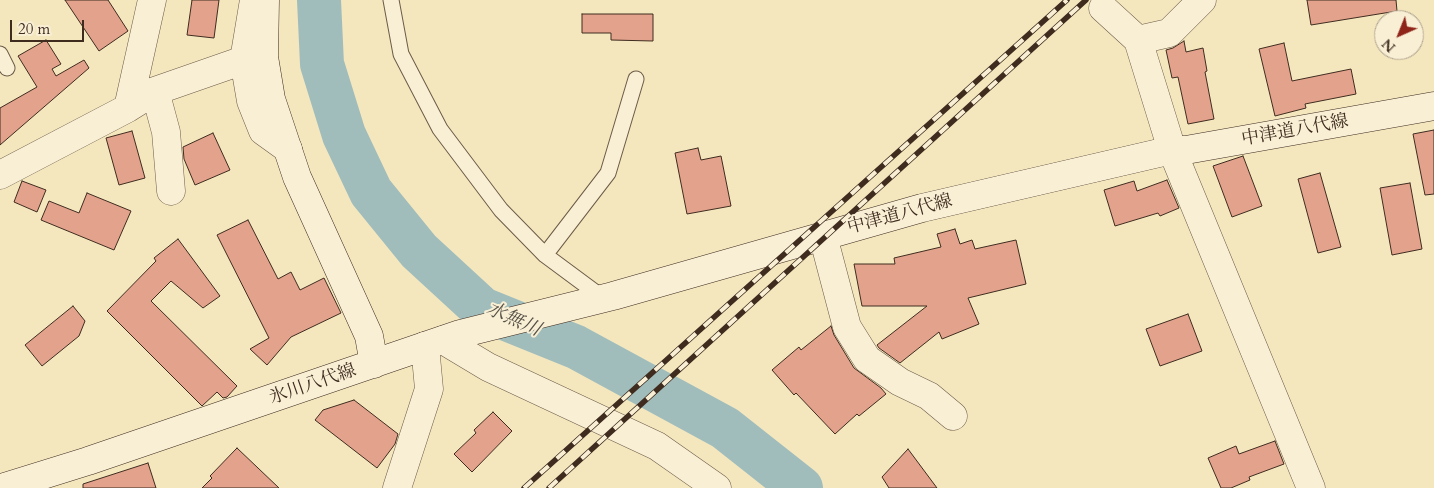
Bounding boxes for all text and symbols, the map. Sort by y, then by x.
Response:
scale bar [12,10,86,42]
north arrow [1374,10,1424,60]
text: 20 m [18,19,50,39]
text: N [1378,34,1400,56]
street label: 中津道八代線 [1240,111,1350,151]
street label: 中津道八代線 [845,191,955,239]
water label: 水無川 [482,298,544,342]
street label: 氷川八代線 [267,360,359,410]

